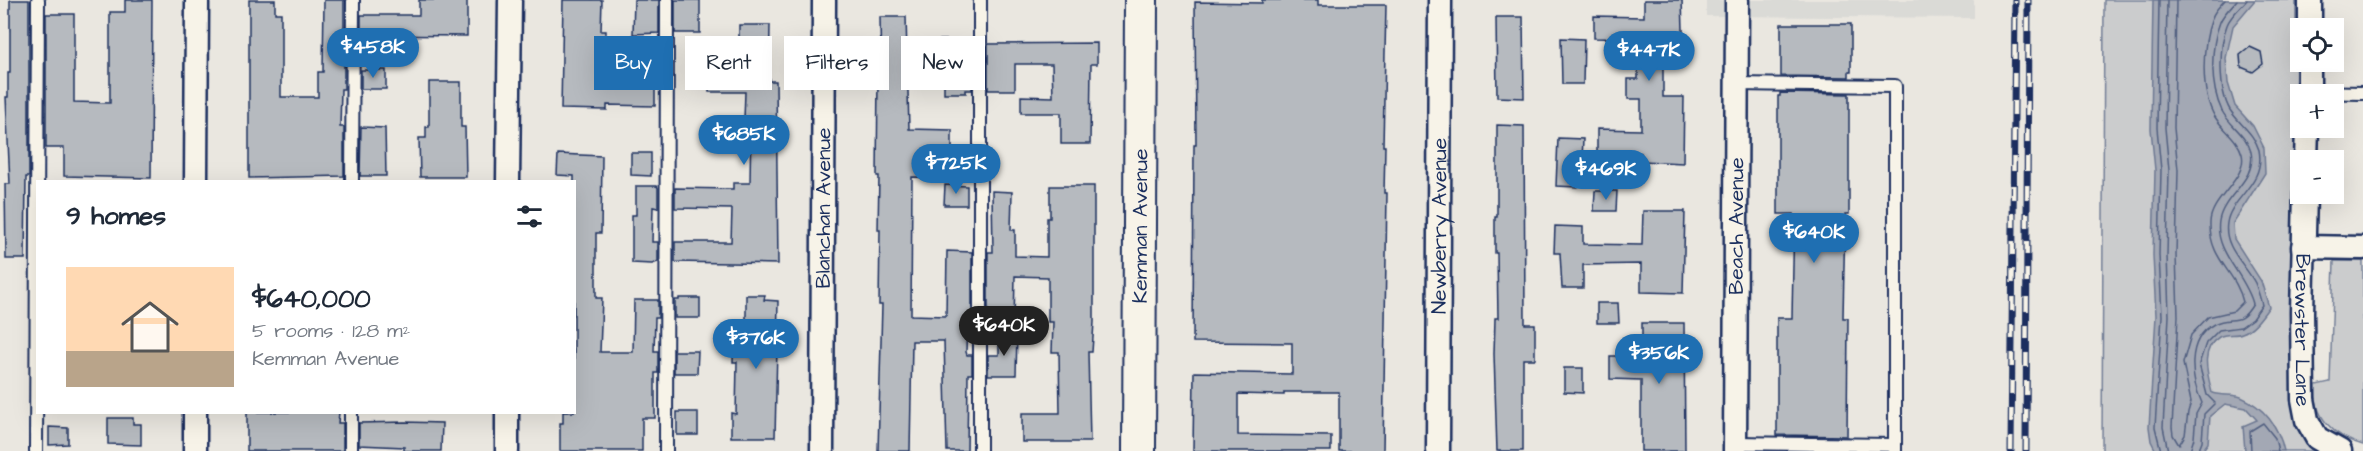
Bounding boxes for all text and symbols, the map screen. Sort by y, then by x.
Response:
map controls [2290,18,2344,204]
button: locate [2290,18,2344,72]
pin: $458K [331,28,415,79]
pin: $447K [1607,31,1691,82]
text: $458K [341,33,405,61]
chip: Buy [594,36,673,90]
chip: Rent [685,36,772,90]
chip: Filters [784,36,889,90]
chip: New [901,36,985,90]
text: $447K [1618,36,1680,64]
button: + [2290,84,2344,138]
pin: $685K [702,115,786,166]
text: $685K [713,120,775,148]
street label: Blanchan Avenue [808,127,838,289]
street label: Newberry Avenue [1424,138,1456,314]
pin: $725K [914,144,998,195]
text: $725K [925,149,987,177]
street label: Kemman Avenue [1125,149,1155,303]
pin: $469K [1564,150,1648,201]
button: − [2290,150,2344,204]
text: $469K [1576,155,1636,183]
street label: Beach Avenue [1721,157,1751,295]
text: 9 homes [66,198,166,234]
icon: filters [513,200,546,233]
pin: $640K [1772,213,1856,264]
text: $640K [1783,218,1845,246]
street label: Brewster Lane [2287,253,2319,409]
text: $640,000 [252,281,371,317]
icon: home [114,291,186,363]
pin: $640K [962,306,1046,357]
text: $640K [973,311,1035,339]
text: 5 rooms · 128 m² [252,317,410,345]
pin: $376K [714,319,798,370]
text: $376K [727,324,785,352]
pin: $356K [1617,334,1701,385]
text: $356K [1629,339,1689,367]
text: Kemman Avenue [252,345,399,373]

